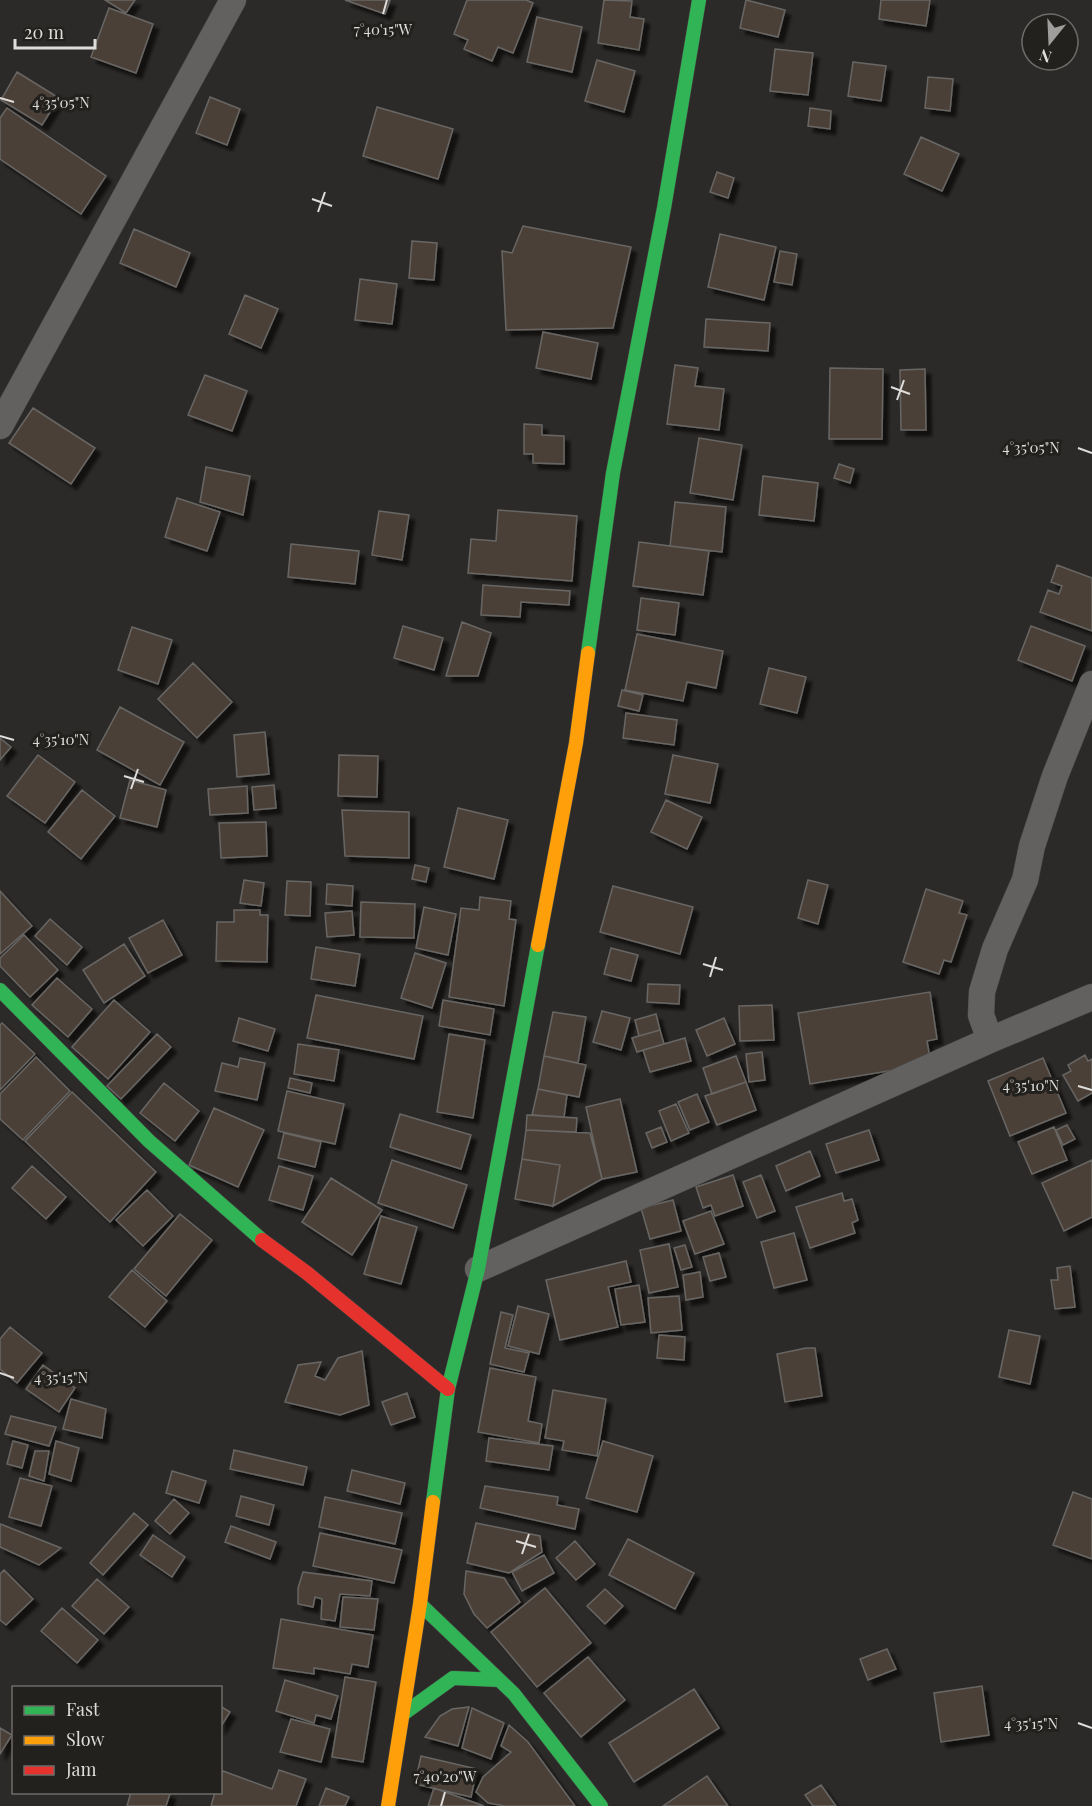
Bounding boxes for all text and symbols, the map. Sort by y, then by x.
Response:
scale bar [15,12,94,50]
north arrow [1020,12,1080,72]
text: 7°40'15"W [354,19,413,39]
text: 20 m [24,20,64,44]
text: N [1036,45,1054,69]
text: 4°35'05"N [32,92,90,112]
text: 4°35'05"N [1002,437,1060,457]
text: 4°35'10"N [33,729,90,749]
text: 4°35'10"N [1003,1075,1060,1095]
text: 4°35'15"N [34,1367,88,1387]
legend [12,1686,222,1794]
text: Fast [66,1697,100,1721]
text: 4°35'15"N [1004,1713,1058,1733]
text: Slow [66,1727,104,1751]
text: Jam [65,1757,96,1781]
text: 7°40'20"W [414,1766,477,1786]

